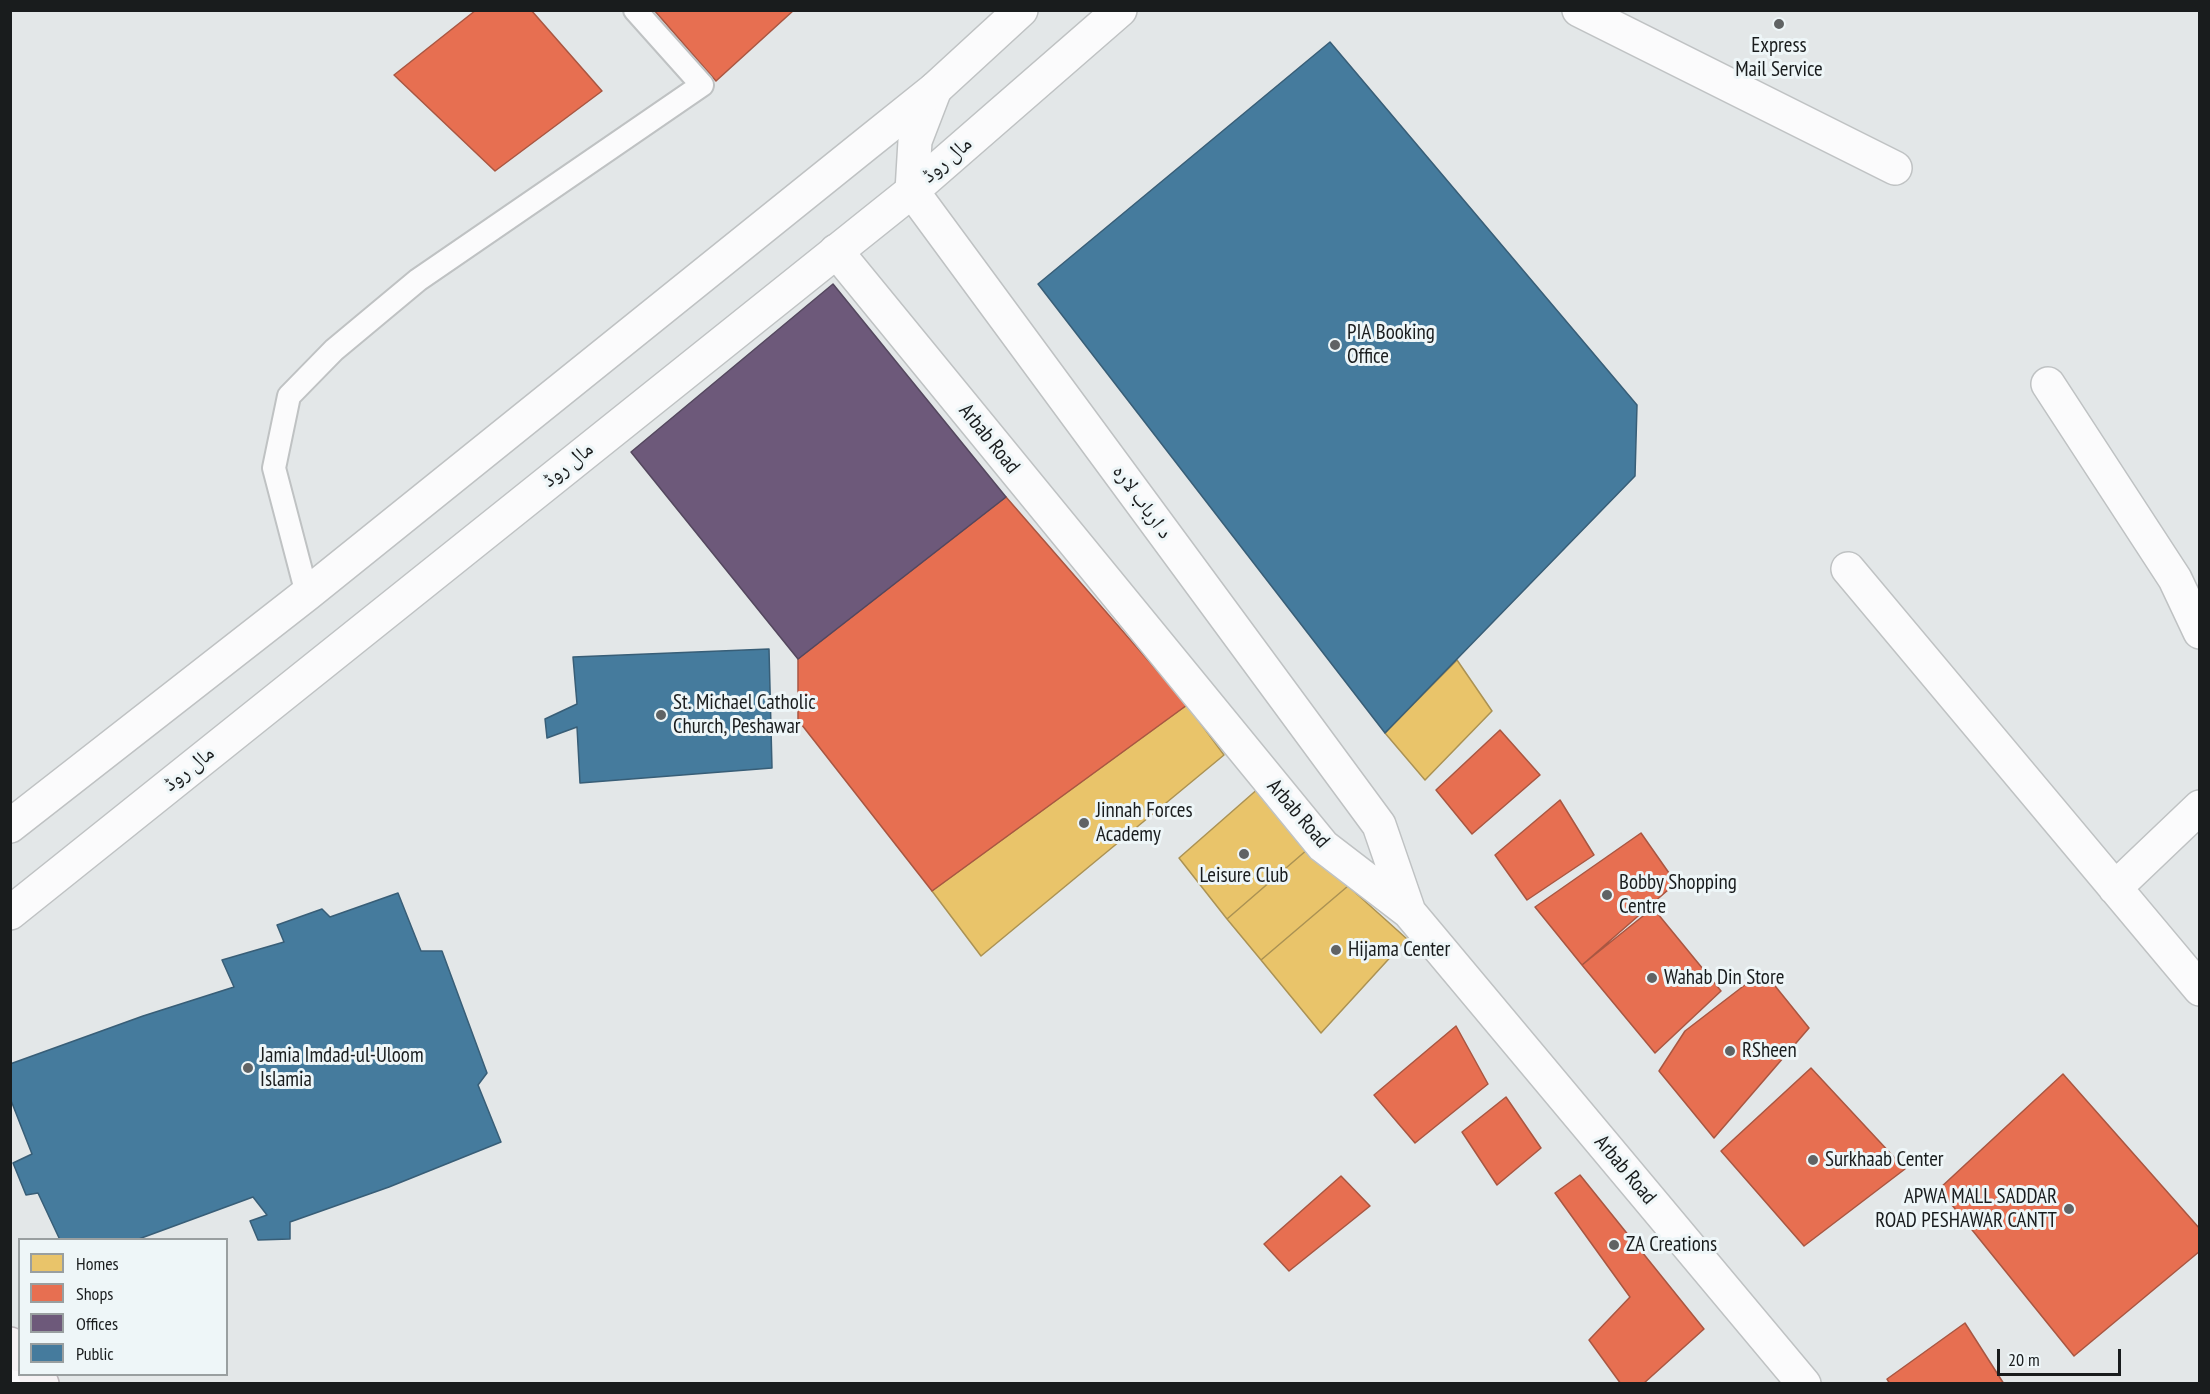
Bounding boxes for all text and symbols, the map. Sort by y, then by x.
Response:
marker: Express Mail Service [1772,17,1786,31]
place label: Express Mail Service [1735,33,1823,83]
street label: مال روڈ [917,131,977,189]
place label: PIA Booking Office [1347,320,1435,370]
marker: PIA Booking Office [1328,338,1342,352]
street label: Arbab Road [953,399,1025,479]
street label: مال روڈ [537,437,599,493]
street label: د ارباب لاره [1107,460,1177,544]
place label: St. Michael Catholic Church, Peshawar [673,690,816,740]
marker: St. Michael Catholic Church, Peshawar [654,708,668,722]
street label: مال روڈ [158,741,220,797]
street label: Arbab Road [1261,775,1335,853]
place label: Jinnah Forces Academy [1096,798,1193,848]
marker: Jinnah Forces Academy [1077,816,1091,830]
marker: Leisure Club [1237,847,1251,861]
place label: Leisure Club [1200,863,1288,889]
place label: Bobby Shopping Centre [1619,870,1737,920]
marker: Bobby Shopping Centre [1600,888,1614,902]
place label: Hijama Center [1348,937,1450,963]
marker: Hijama Center [1329,943,1343,957]
place label: Wahab Din Store [1664,965,1784,991]
marker: Wahab Din Store [1645,971,1659,985]
place label: RSheen [1742,1038,1797,1064]
place label: Jamia Imdad-ul-Uloom Islamia [260,1043,424,1093]
marker: RSheen [1723,1044,1737,1058]
marker: Jamia Imdad-ul-Uloom Islamia [241,1061,255,1075]
street label: Arbab Road [1589,1130,1661,1210]
place label: Surkhaab Center [1825,1147,1944,1173]
marker: Surkhaab Center [1806,1153,1820,1167]
place label: APWA MALL SADDAR ROAD PESHAWAR CANTT [1875,1184,2057,1234]
marker: APWA MALL SADDAR ROAD PESHAWAR CANTT [2062,1202,2076,1216]
place label: ZA Creations [1626,1232,1717,1258]
legend [18,1238,228,1376]
marker: ZA Creations [1607,1238,1621,1252]
text: Homes [76,1252,119,1275]
text: Shops [76,1282,113,1305]
text: Offices [76,1312,118,1335]
scale bar [2000,1337,2124,1375]
text: Public [76,1342,114,1365]
text: 20 m [2008,1348,2040,1371]

